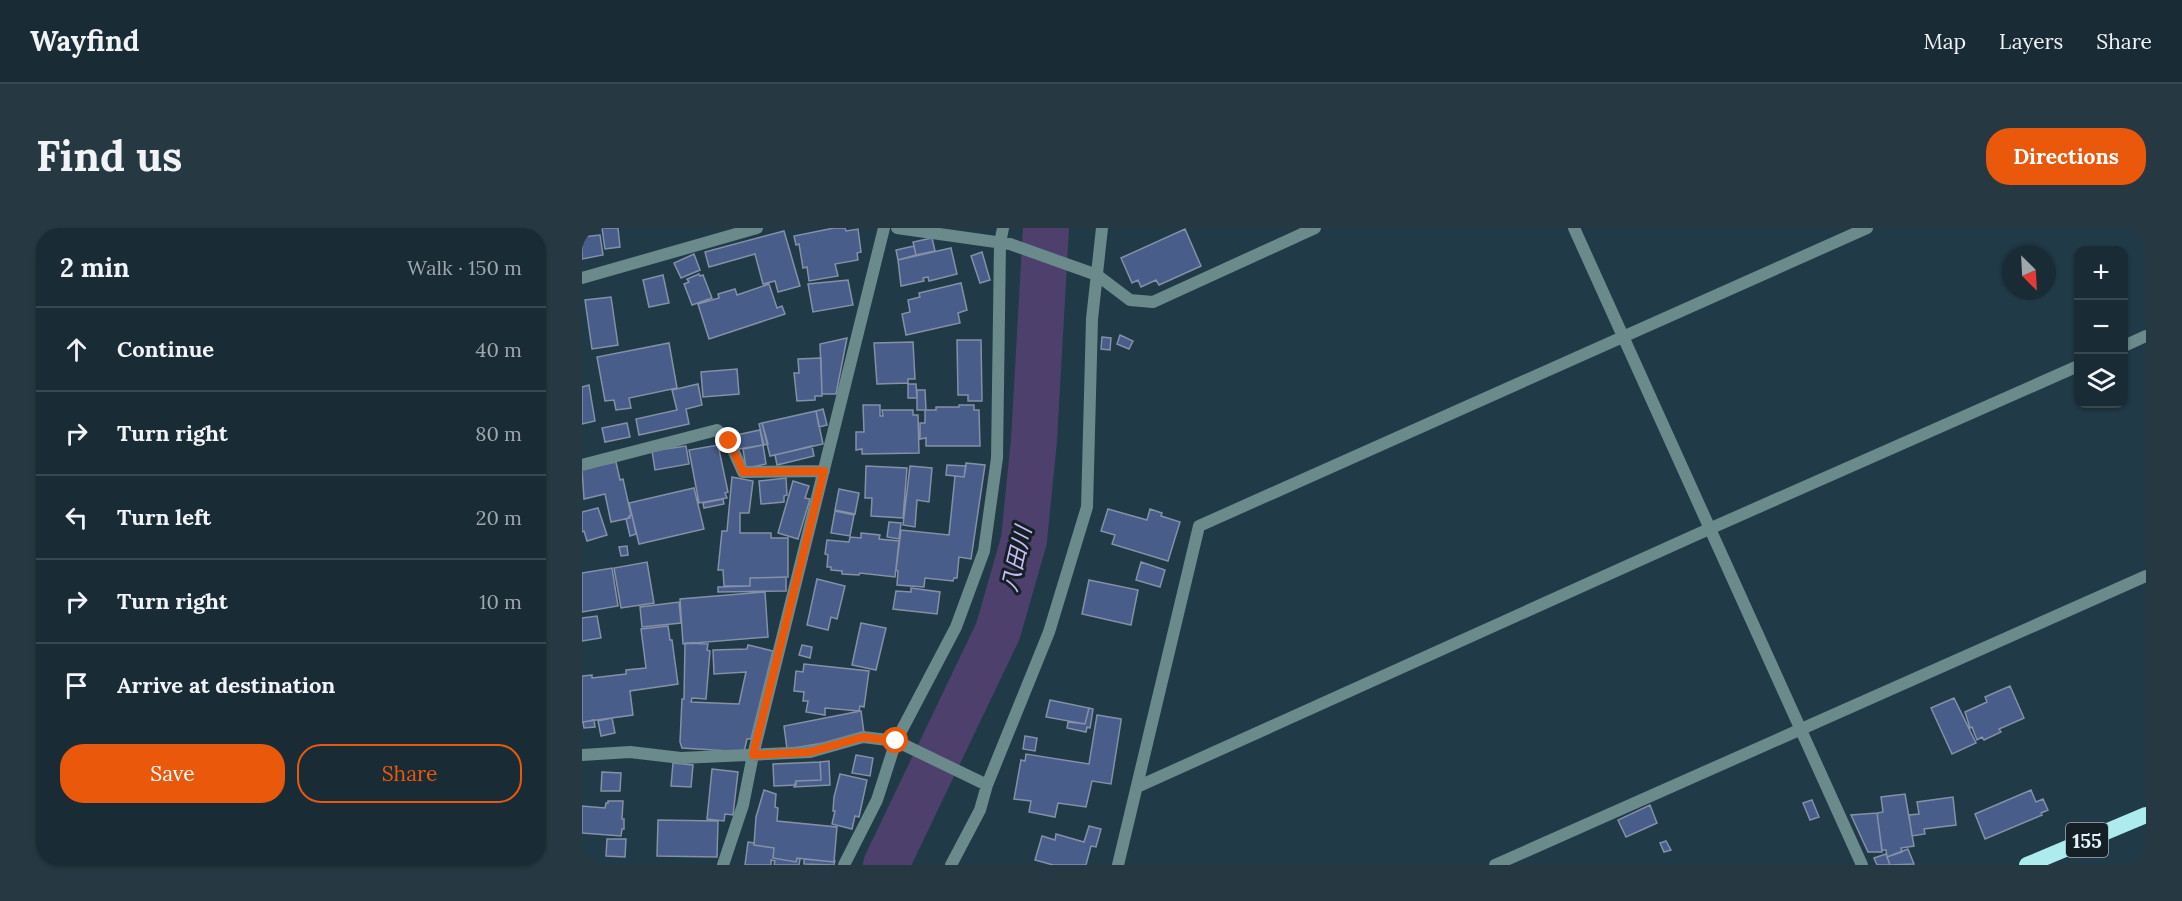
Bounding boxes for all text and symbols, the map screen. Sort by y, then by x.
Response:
text: Wayfind [30,23,139,59]
text: Map [1923,28,1966,55]
text: Layers [1999,28,2063,55]
text: Share [2096,28,2152,55]
button: Directions [1986,128,2146,185]
text: Find us [36,129,182,183]
north arrow [2002,246,2056,300]
map controls [2074,246,2128,408]
button: + [2074,246,2128,300]
text: 2 min [60,251,130,284]
text: Walk · 150 m [407,255,522,280]
button: − [2074,300,2128,354]
icon: ahead [60,333,93,366]
text: Continue [117,335,214,363]
text: 40 m [476,337,522,362]
button: layers [2074,354,2128,408]
icon: right [60,417,93,450]
text: Turn right [117,419,228,447]
text: 80 m [475,421,522,446]
route end [715,427,741,453]
icon: left [60,501,93,534]
text: Turn left [117,503,211,531]
text: 20 m [476,505,522,530]
water label: 八田川 [995,522,1038,594]
icon: right [60,585,93,618]
text: Turn right [117,587,228,615]
text: 10 m [479,589,522,614]
icon: arrive [60,669,93,702]
text: Arrive at destination [117,671,335,699]
route start [882,727,908,753]
button: Save [60,744,285,803]
button: Share [297,744,522,803]
road number: 155 [2066,823,2108,857]

